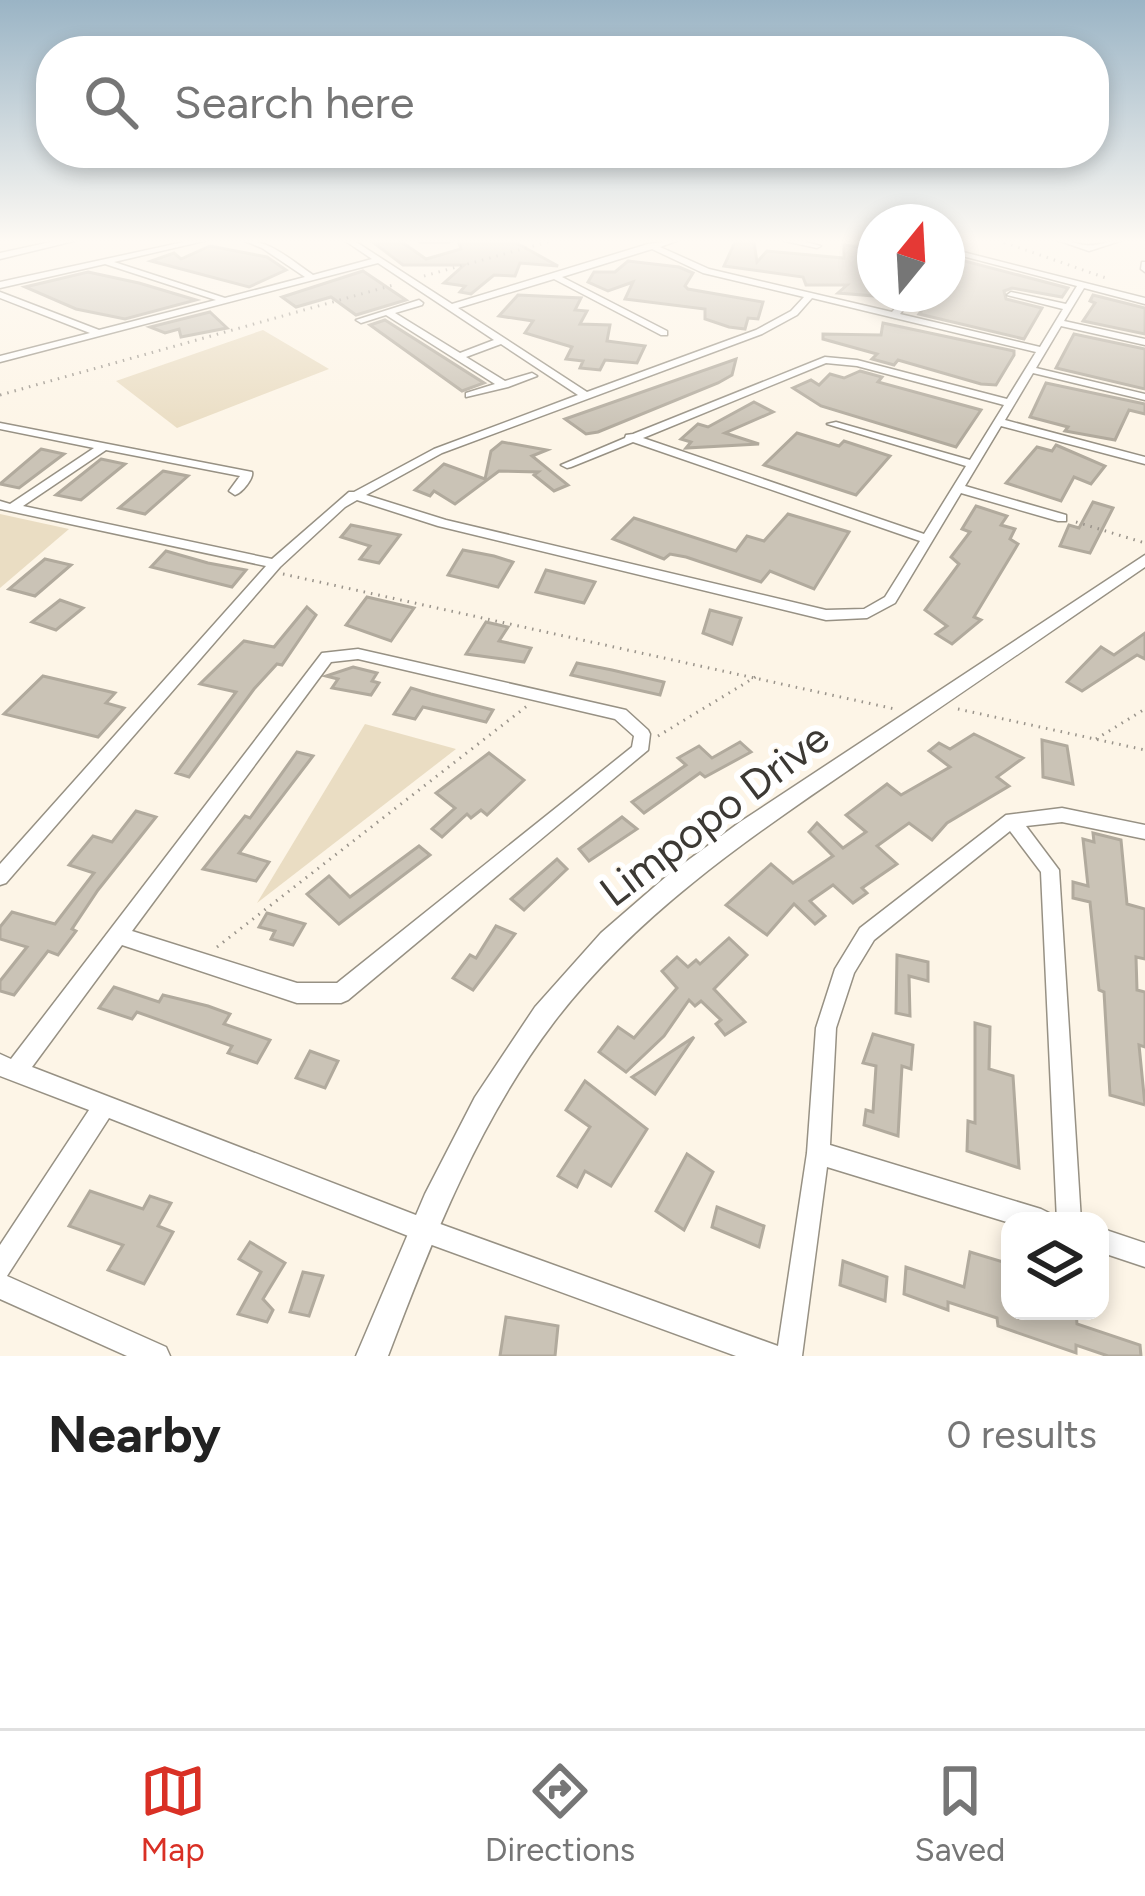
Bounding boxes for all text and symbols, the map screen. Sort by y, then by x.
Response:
search box [36,36,1109,168]
icon: search [78,69,144,135]
text: Search here [174,75,414,129]
north arrow [857,204,965,312]
street label: Limpopo Drive [590,712,839,917]
map controls [1001,1212,1109,1320]
button: layers [1001,1212,1109,1320]
text: Nearby [48,1404,221,1465]
text: 0 results [946,1411,1097,1458]
tab: Map [140,1758,206,1869]
tab: Directions [485,1758,635,1869]
tab: Saved [914,1758,1005,1869]

